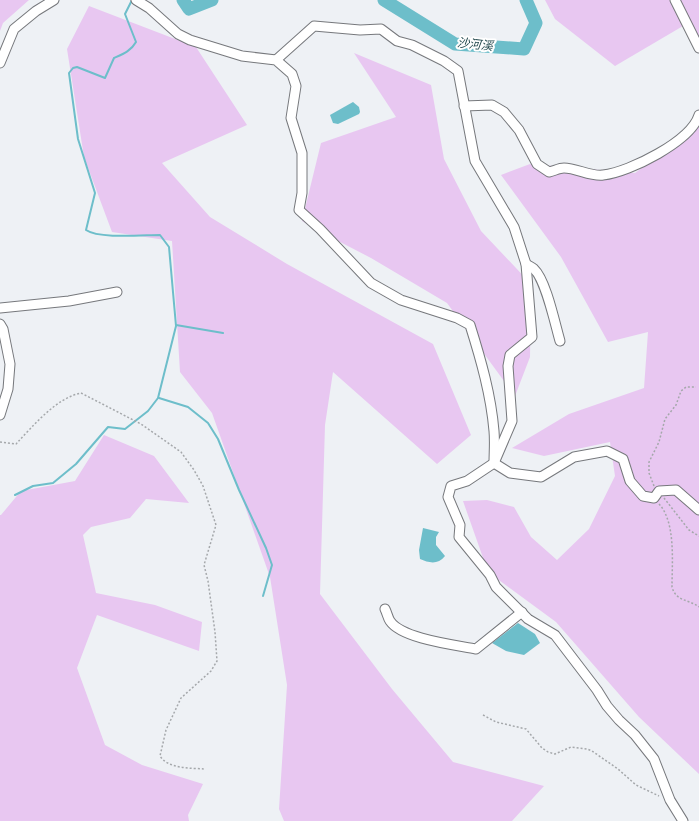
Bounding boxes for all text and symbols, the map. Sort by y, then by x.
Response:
water label: 沙河溪 [456,34,496,55]

